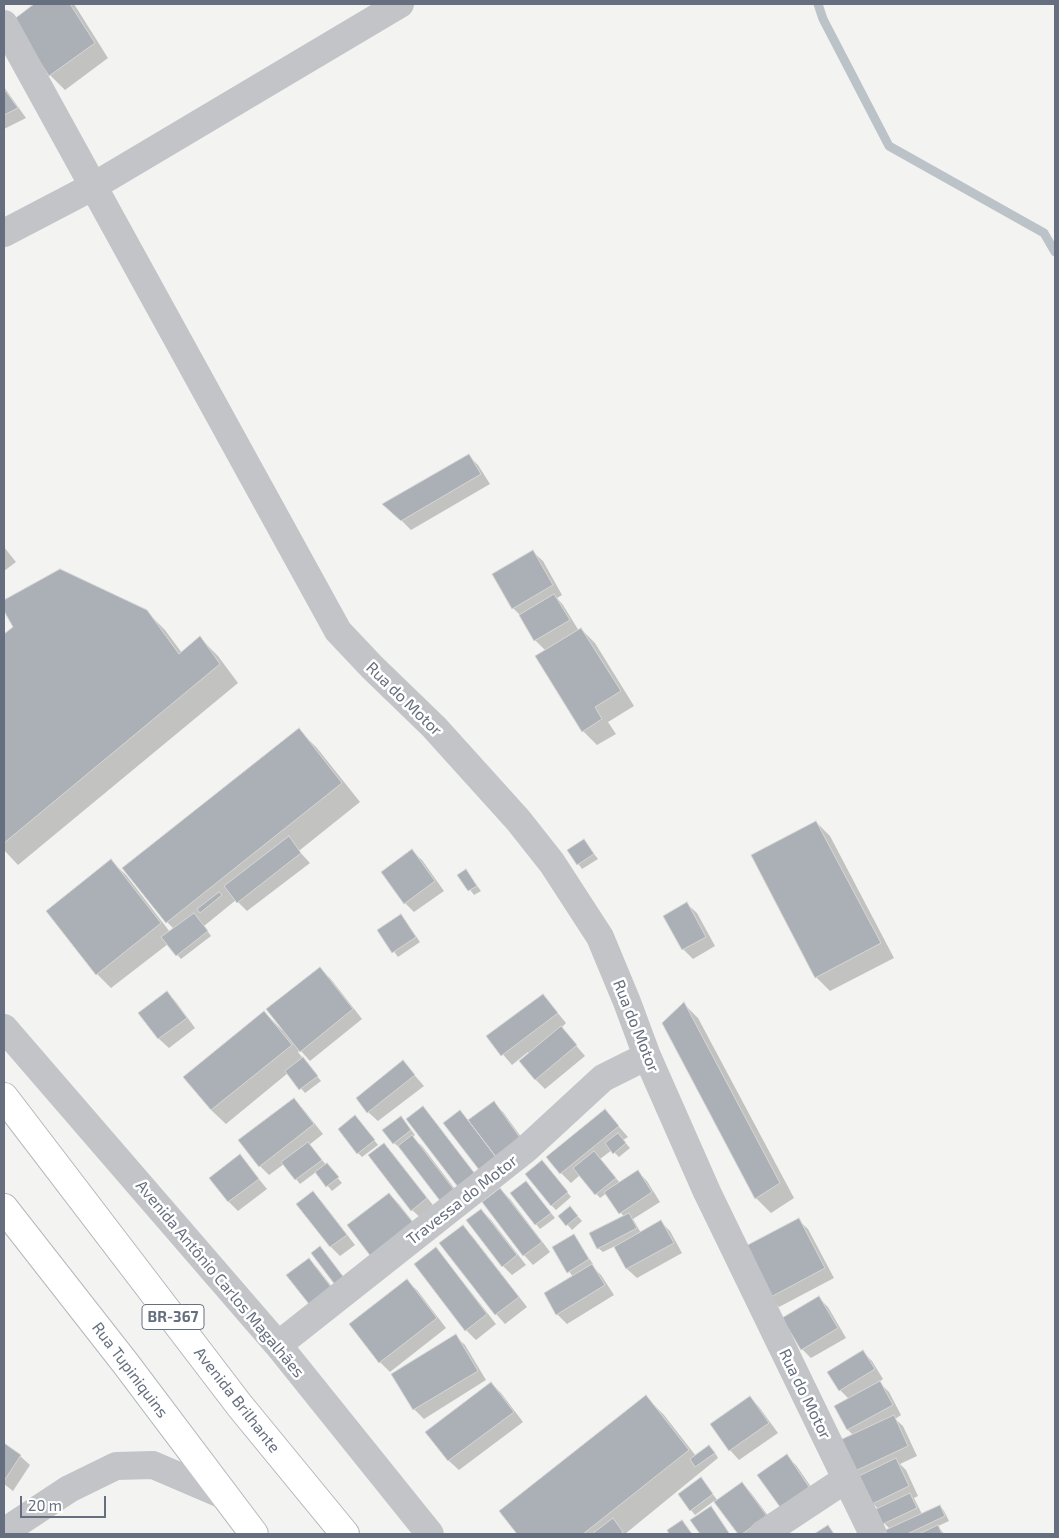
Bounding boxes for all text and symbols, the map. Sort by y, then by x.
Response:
street label: Rua do Motor [362,658,446,740]
street label: Rua do Motor [609,977,663,1075]
street label: Travessa do Motor [403,1151,521,1249]
street label: Avenida Antônio Carlos Magalhães [132,1176,308,1382]
road number: BR-367 [142,1304,204,1330]
street label: Rua Tupiniquins [88,1319,172,1421]
street label: Avenida Brilhante [190,1343,284,1457]
street label: Rua do Motor [775,1346,835,1442]
scale bar [22,1486,109,1518]
text: 20 m [28,1496,62,1514]

